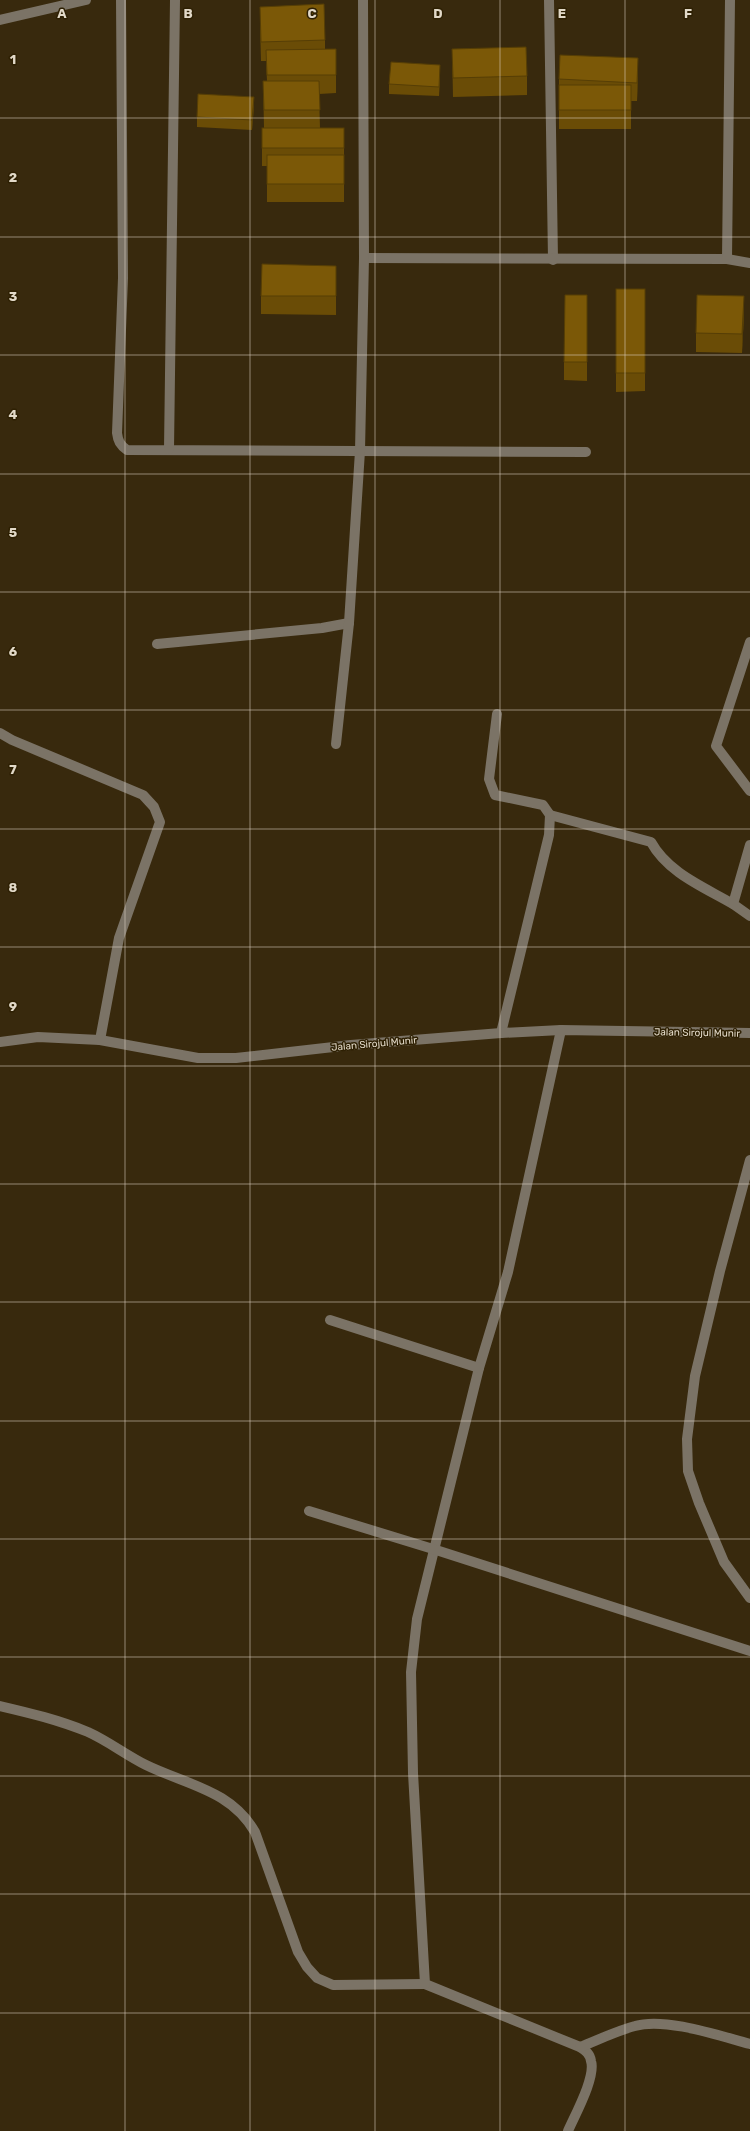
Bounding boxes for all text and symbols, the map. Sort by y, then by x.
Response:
text: A [57,6,67,21]
text: B [183,6,193,21]
text: C [307,6,317,21]
text: D [433,6,443,21]
text: E [558,6,566,21]
text: F [684,6,692,21]
text: 1 [10,52,16,67]
text: 2 [9,170,17,185]
text: 3 [9,289,18,304]
text: 4 [9,407,18,422]
text: 5 [9,525,17,540]
text: 6 [9,644,18,659]
text: 7 [9,762,17,777]
text: 8 [9,880,18,895]
text: 9 [9,999,17,1014]
street label: Jalan Sirojul Munir [654,1026,740,1040]
street label: Jalan Sirojul Munir [331,1034,418,1054]

